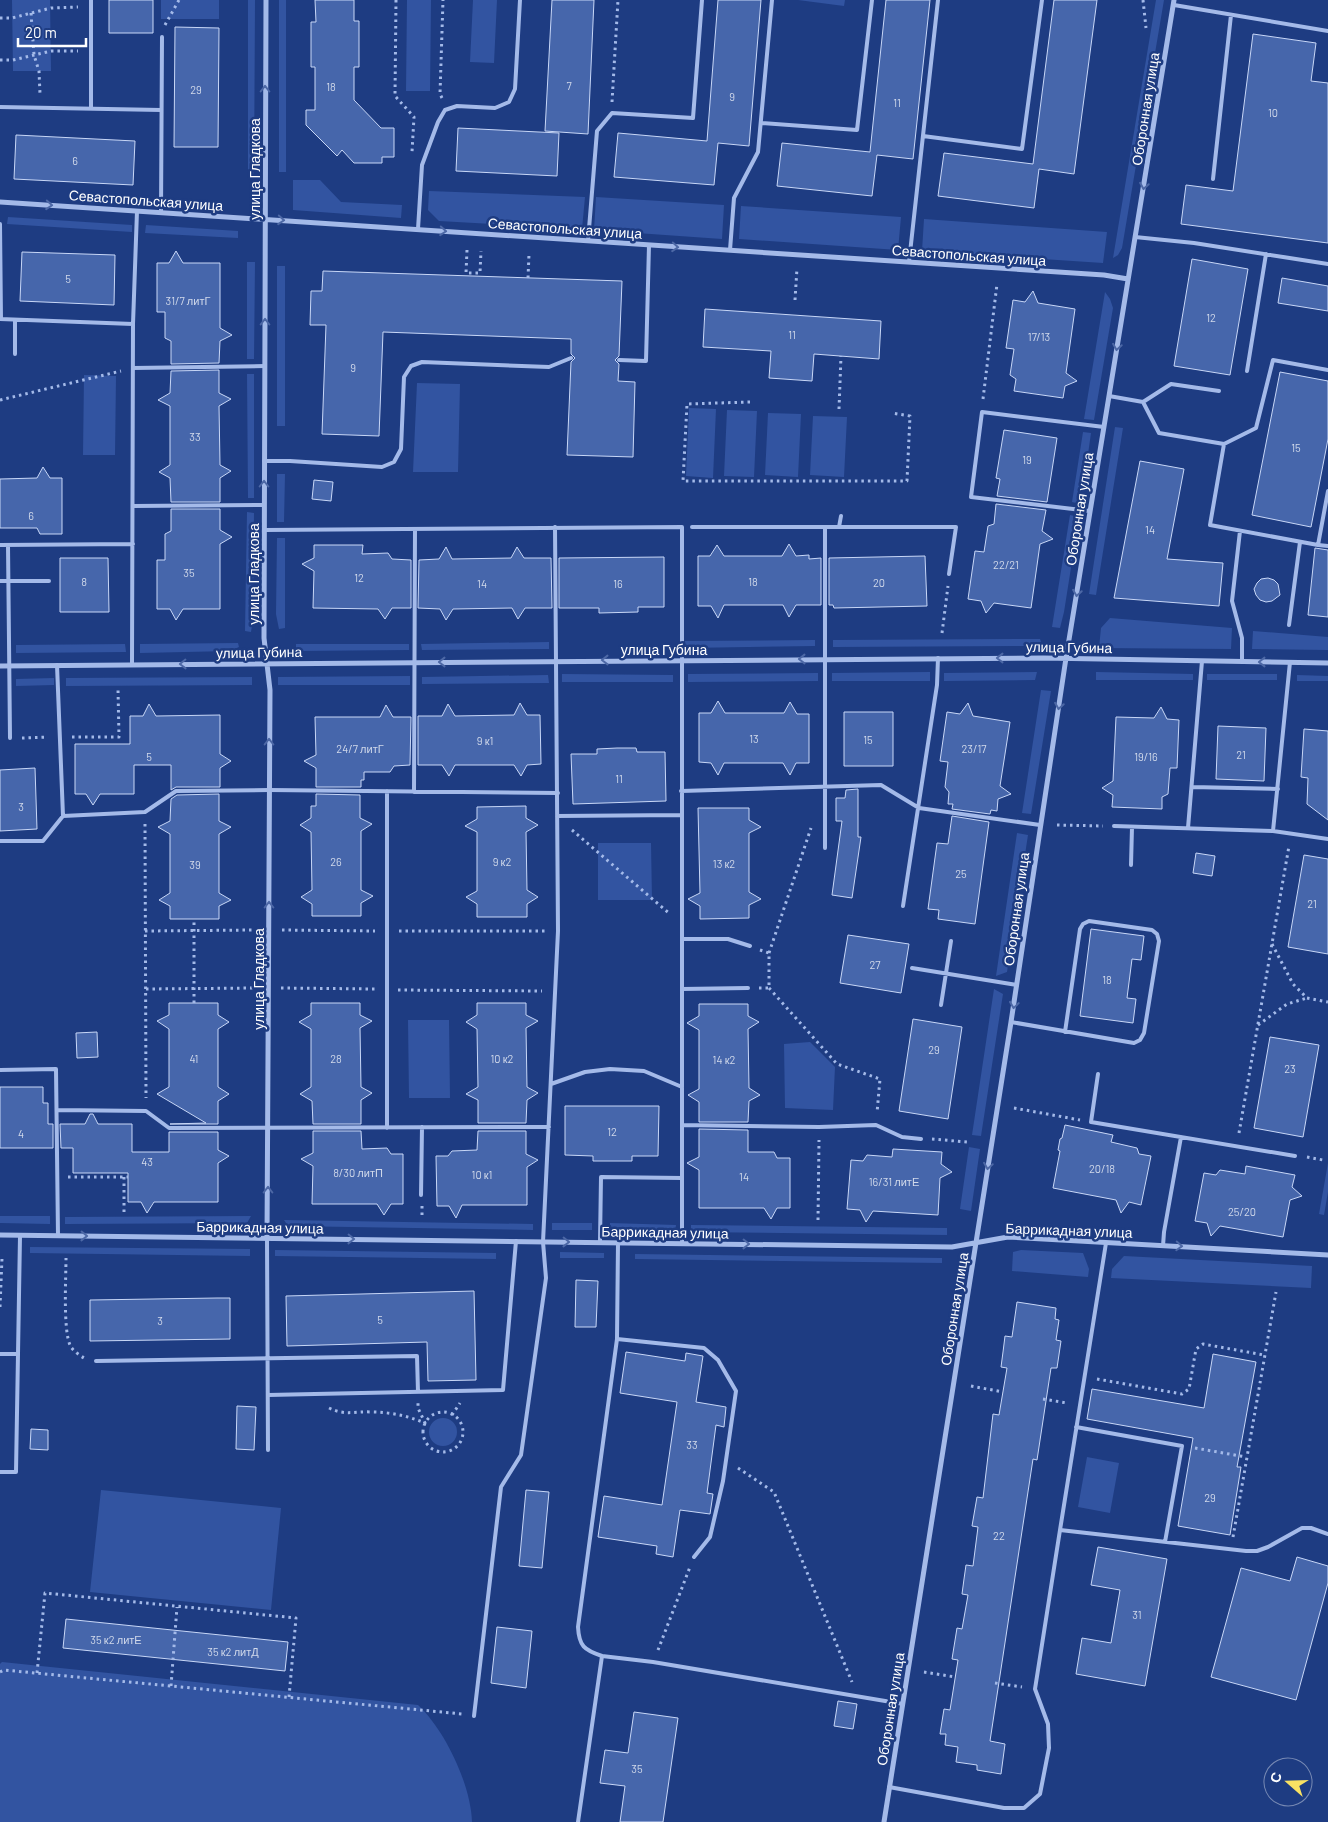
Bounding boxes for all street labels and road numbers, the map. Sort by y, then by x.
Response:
street label: Оборонная улица [1128,51,1162,167]
street label: улица Гладкова [246,118,263,220]
street label: Севастопольская улица [68,186,224,214]
street label: Севастопольская улица [487,214,643,242]
street label: Севастопольская улица [891,241,1047,269]
street label: Оборонная улица [1062,451,1096,567]
street label: улица Гладкова [245,523,262,625]
street label: улица Губина [1026,638,1113,656]
street label: улица Губина [621,641,707,658]
street label: улица Губина [216,643,303,661]
street label: Оборонная улица [1000,851,1032,967]
street label: улица Гладкова [250,928,267,1030]
street label: Баррикадная улица [196,1217,324,1237]
street label: Баррикадная улица [1005,1219,1133,1241]
street label: Баррикадная улица [601,1222,729,1242]
street label: Оборонная улица [937,1251,971,1367]
street label: Оборонная улица [873,1651,907,1767]

